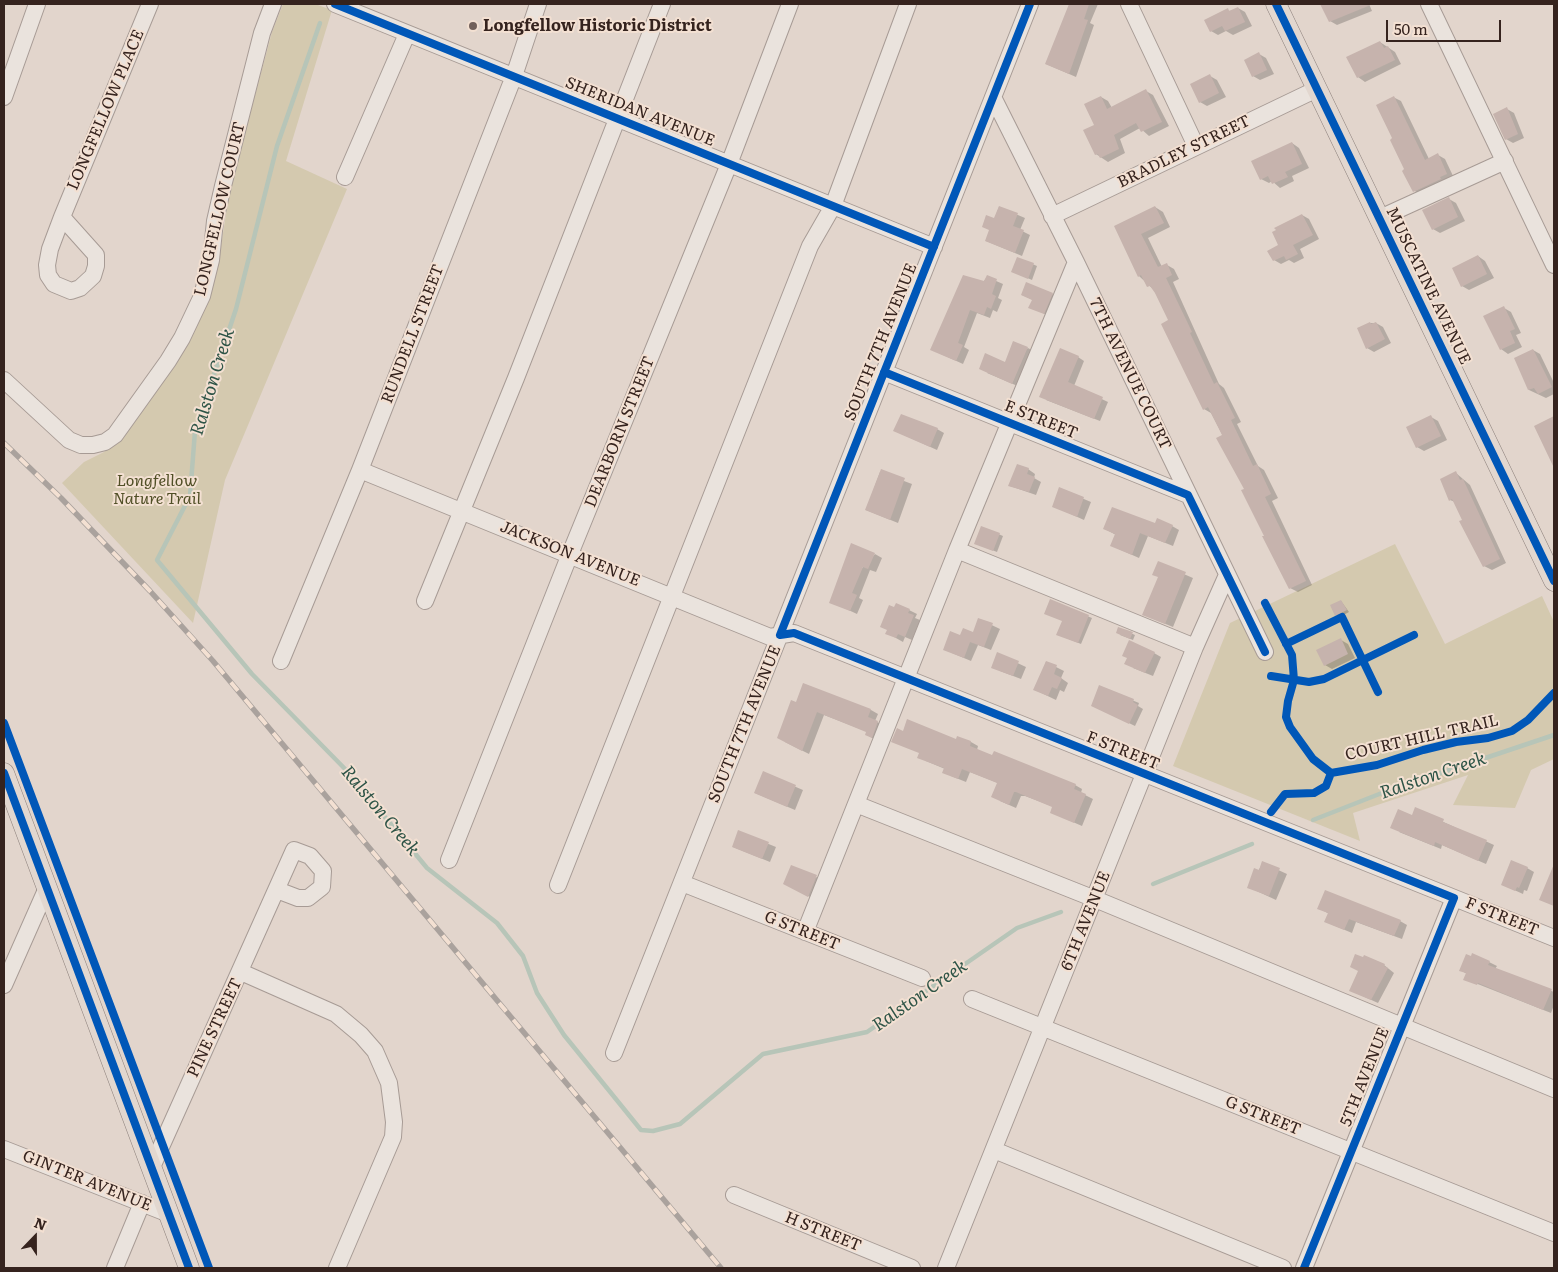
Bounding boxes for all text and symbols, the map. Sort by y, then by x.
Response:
scale bar [1388,10,1503,42]
place label: Longfellow Historic District [483,16,712,36]
text: 50 m [1394,17,1428,40]
marker: Longfellow Historic District [467,20,479,32]
street label: LONGFELLOW PLACE [63,27,149,193]
street label: SHERIDAN AVENUE [562,73,718,151]
street label: BRADLEY STREET [1115,112,1253,192]
street label: LONGFELLOW COURT [191,120,249,298]
street label: MUSCATINE AVENUE [1381,204,1475,368]
street label: SOUTH 7TH AVENUE [841,260,921,424]
street label: RUNDELL STREET [378,262,448,406]
street label: 7TH AVENUE COURT [1085,295,1175,453]
water label: Ralston Creek [186,326,240,438]
street label: DEARBORN STREET [581,354,659,510]
street label: E STREET [1001,397,1081,443]
park label: Longfellow Nature Trail [113,471,201,509]
street label: JACKSON AVENUE [497,517,643,591]
street label: SOUTH 7TH AVENUE [705,642,785,806]
street label: COURT HILL TRAIL [1343,711,1501,765]
street label: F STREET [1084,728,1162,774]
water label: Ralston Creek [1377,748,1489,804]
water label: Ralston Creek [336,762,424,860]
street label: 6TH AVENUE [1057,868,1115,974]
street label: F STREET [1463,894,1541,940]
street label: G STREET [762,907,842,955]
water label: Ralston Creek [868,955,972,1037]
street label: PINE STREET [184,975,246,1081]
street label: 5TH AVENUE [1336,1025,1394,1129]
street label: G STREET [1223,1092,1303,1140]
street label: GINTER AVENUE [20,1146,154,1216]
street label: H STREET [782,1208,864,1256]
north arrow [10,1212,60,1262]
text: N [31,1212,50,1235]

